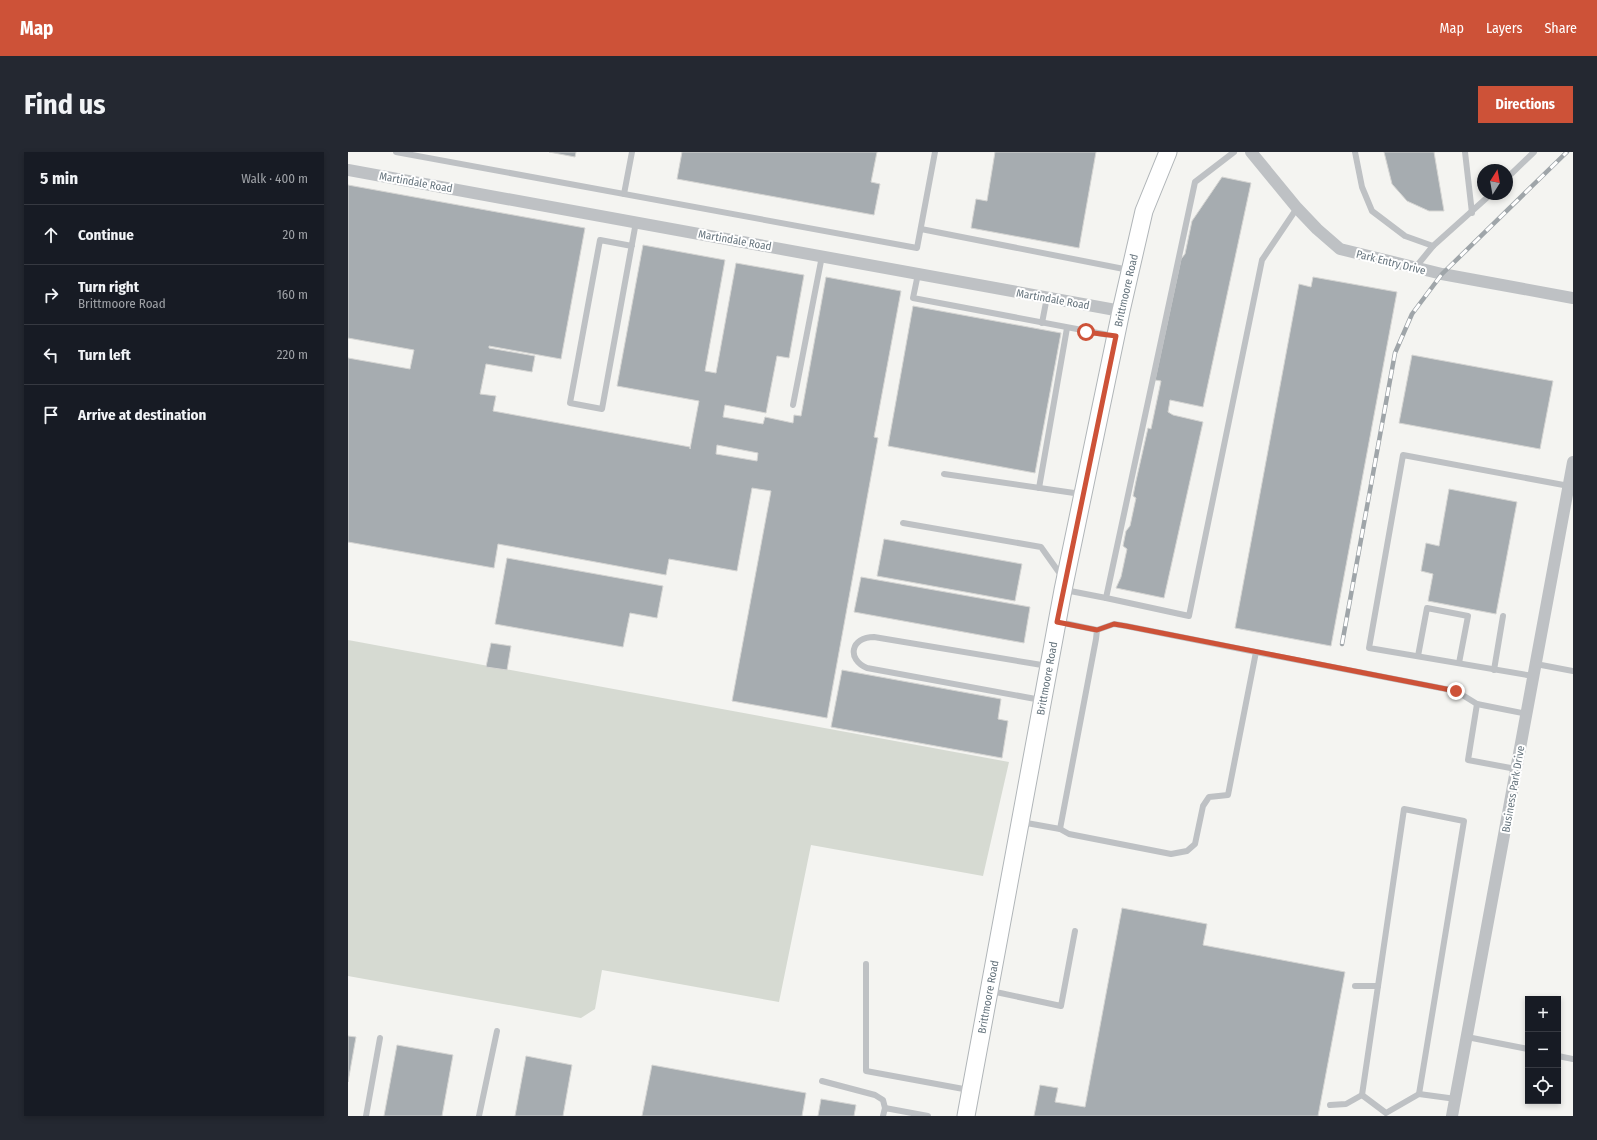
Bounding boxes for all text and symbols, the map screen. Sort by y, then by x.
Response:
text: Map [20,17,53,40]
text: Map [1440,20,1464,37]
text: Layers [1486,20,1522,37]
text: Share [1544,20,1577,37]
button: Directions [1478,86,1573,123]
text: Find us [24,88,106,121]
north arrow [1477,164,1513,200]
text: 5 min [40,168,78,189]
street label: Martindale Road [378,170,454,195]
text: Walk · 400 m [241,171,308,186]
icon: ahead [40,224,62,246]
text: Continue [78,226,134,244]
text: 20 m [282,227,308,242]
street label: Martindale Road [697,228,773,253]
street label: Park Entry Drive [1355,248,1427,277]
street label: Brittmoore Road [1112,253,1141,328]
text: Turn right [78,278,139,296]
icon: right [40,284,62,306]
text: 160 m [277,287,308,302]
street label: Martindale Road [1015,287,1091,312]
text: Brittmoore Road [78,296,166,311]
route start [1077,323,1095,341]
icon: left [40,344,62,366]
text: Turn left [78,346,131,364]
text: 220 m [277,347,308,362]
icon: arrive [40,404,62,426]
text: Arrive at destination [78,406,206,424]
street label: Brittmoore Road [1034,641,1060,716]
route end [1447,682,1465,700]
street label: Business Park Drive [1499,745,1528,833]
street label: Brittmoore Road [975,959,1002,1035]
map controls [1525,996,1561,1104]
button: + [1525,996,1561,1032]
button: − [1525,1032,1561,1068]
button: locate [1525,1068,1561,1104]

